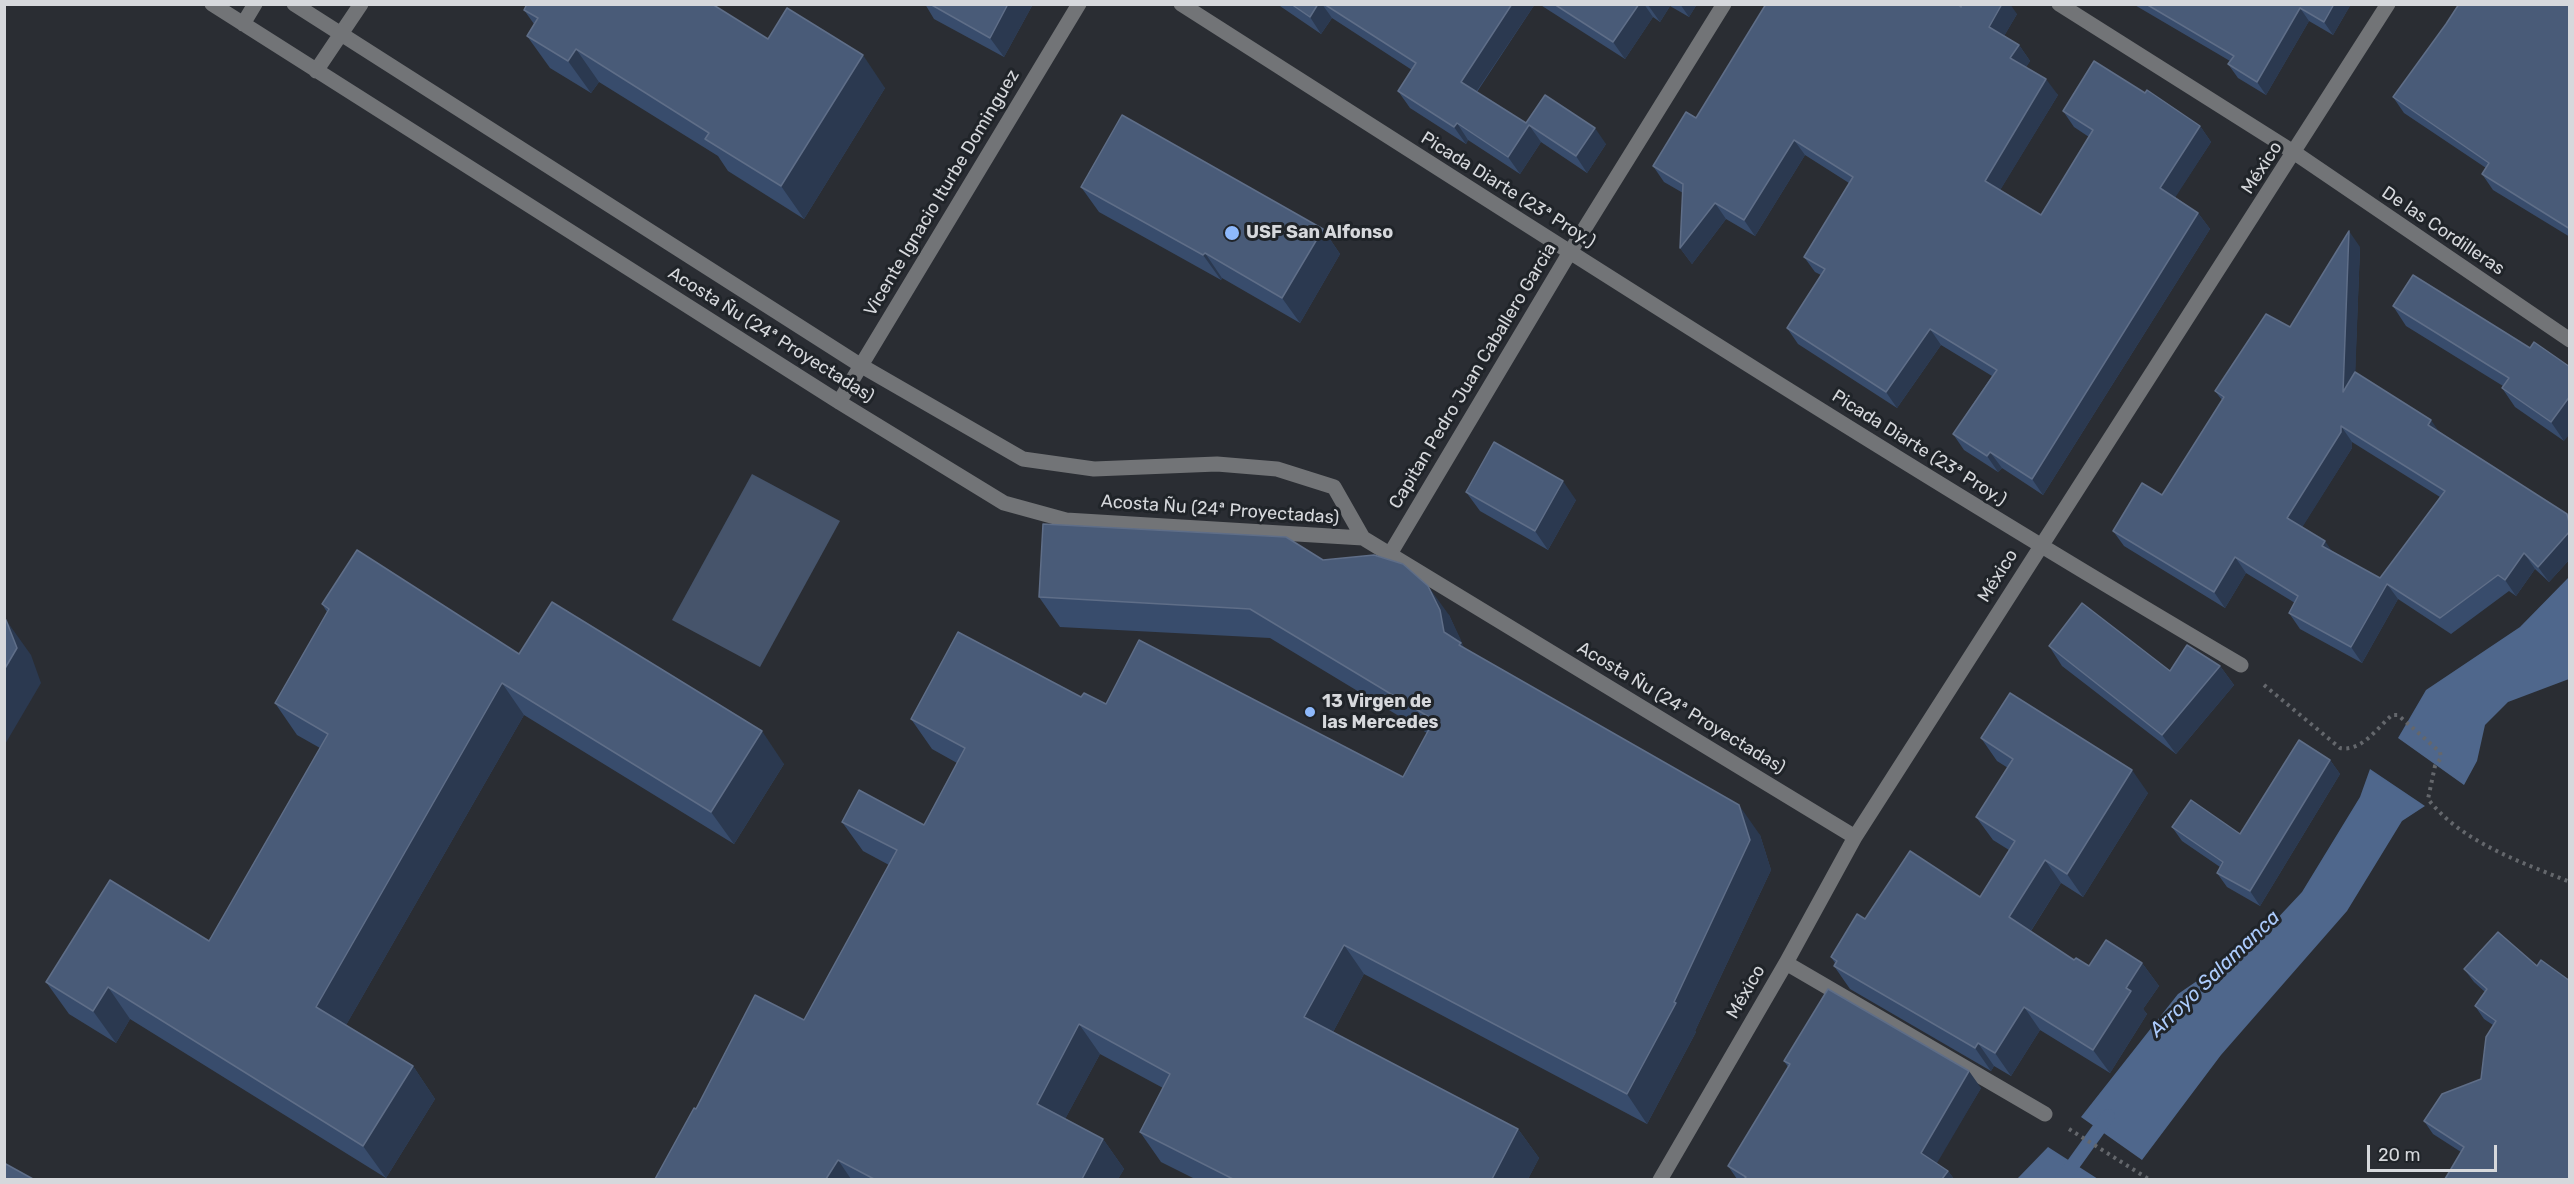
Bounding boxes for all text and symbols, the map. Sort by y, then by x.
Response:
street label: Vicente Ignacio Iturbe Dominguez [860,66,1024,320]
street label: Picada Diarte (23ª Proy.) [1417,127,1599,253]
street label: México [2237,138,2287,198]
street label: De las Cordilleras [2377,182,2509,280]
place label: USF San Alfonso [1246,222,1393,244]
marker: USF San Alfonso [1223,224,1241,242]
street label: Capitan Pedro Juan Caballero Garcia [1385,239,1561,513]
street label: Acosta Ñu (24ª Proyectadas) [664,263,878,407]
street label: Picada Diarte (23ª Proy.) [1828,385,2010,511]
street label: Acosta Ñu (24ª Proyectadas) [1100,491,1340,529]
street label: México [1973,545,2023,607]
street label: Acosta Ñu (24ª Proyectadas) [1573,637,1789,779]
place label: 13 Virgen de las Mercedes [1322,691,1439,734]
marker: 13 Virgen de las Mercedes [1303,705,1317,719]
water label: Arroyo Salamanca [2145,906,2285,1042]
street label: México [1722,961,1770,1023]
scale bar [2370,1133,2500,1171]
text: 20 m [2378,1144,2420,1166]

